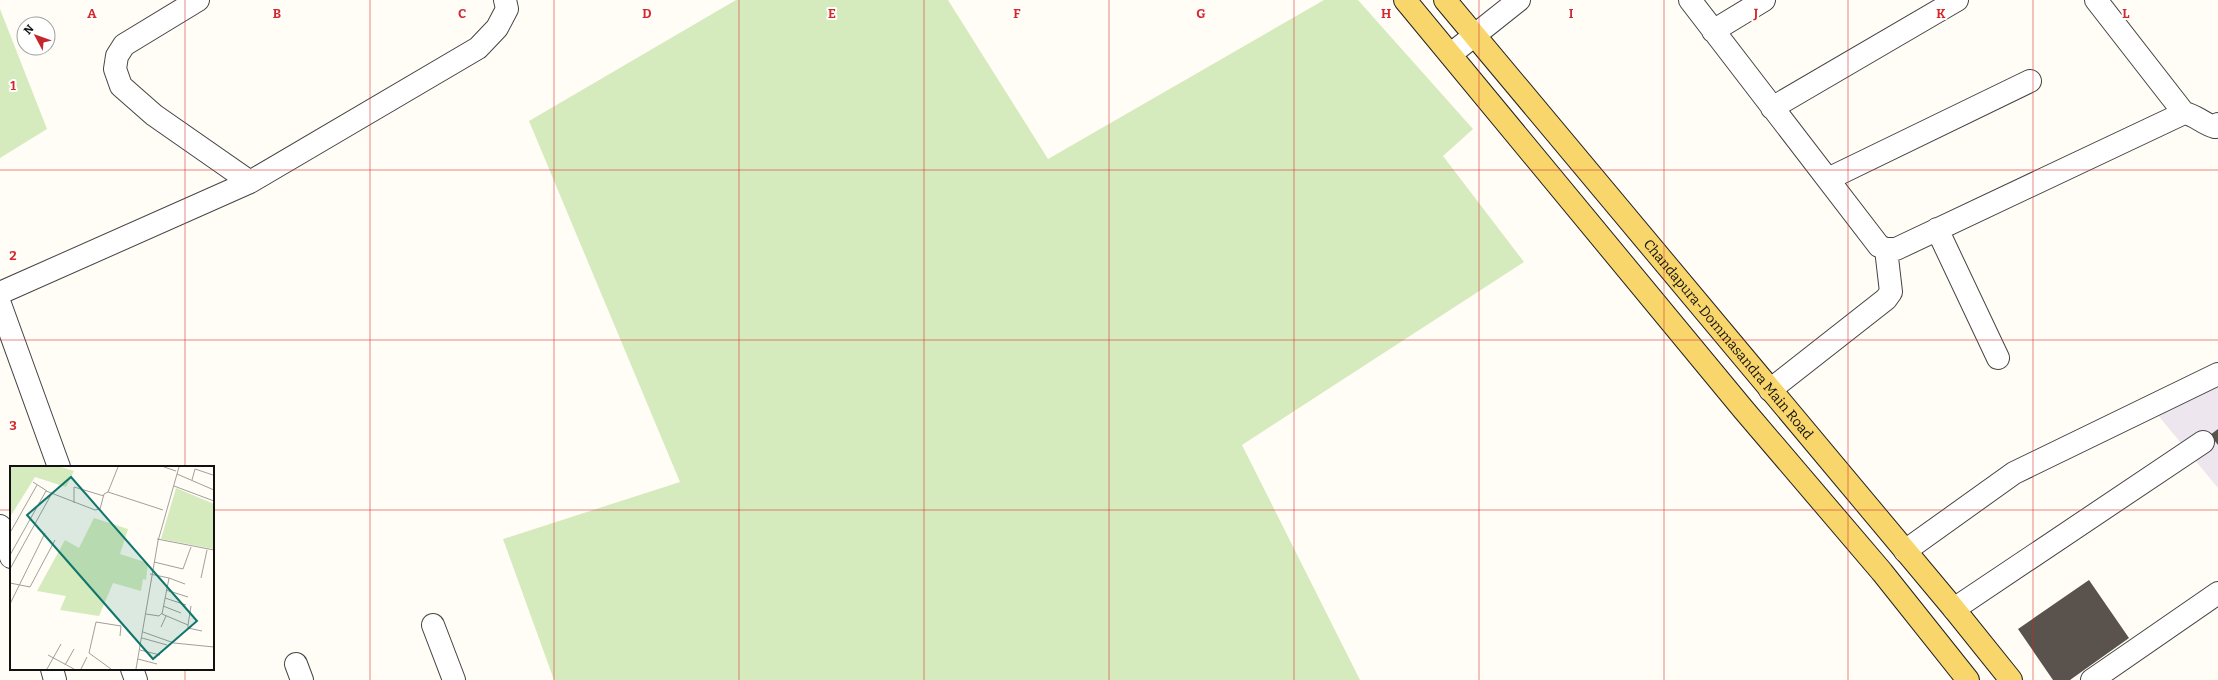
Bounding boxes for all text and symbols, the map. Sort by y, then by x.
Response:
text: A [87,6,97,21]
text: B [273,6,281,21]
text: C [458,6,466,21]
text: D [642,6,652,21]
text: E [828,6,836,21]
text: F [1013,6,1021,21]
text: G [1196,6,1206,21]
text: H [1381,6,1391,21]
text: I [1569,6,1574,21]
text: J [1753,6,1759,21]
text: K [1936,6,1946,21]
text: L [2122,6,2130,21]
north arrow [16,16,56,56]
text: N [21,22,37,37]
text: 1 [10,78,16,93]
street label: Chandapura-Dommasandra Main Road [1640,236,1817,443]
text: 2 [9,248,17,263]
text: 3 [9,418,17,433]
inset map [10,466,214,670]

